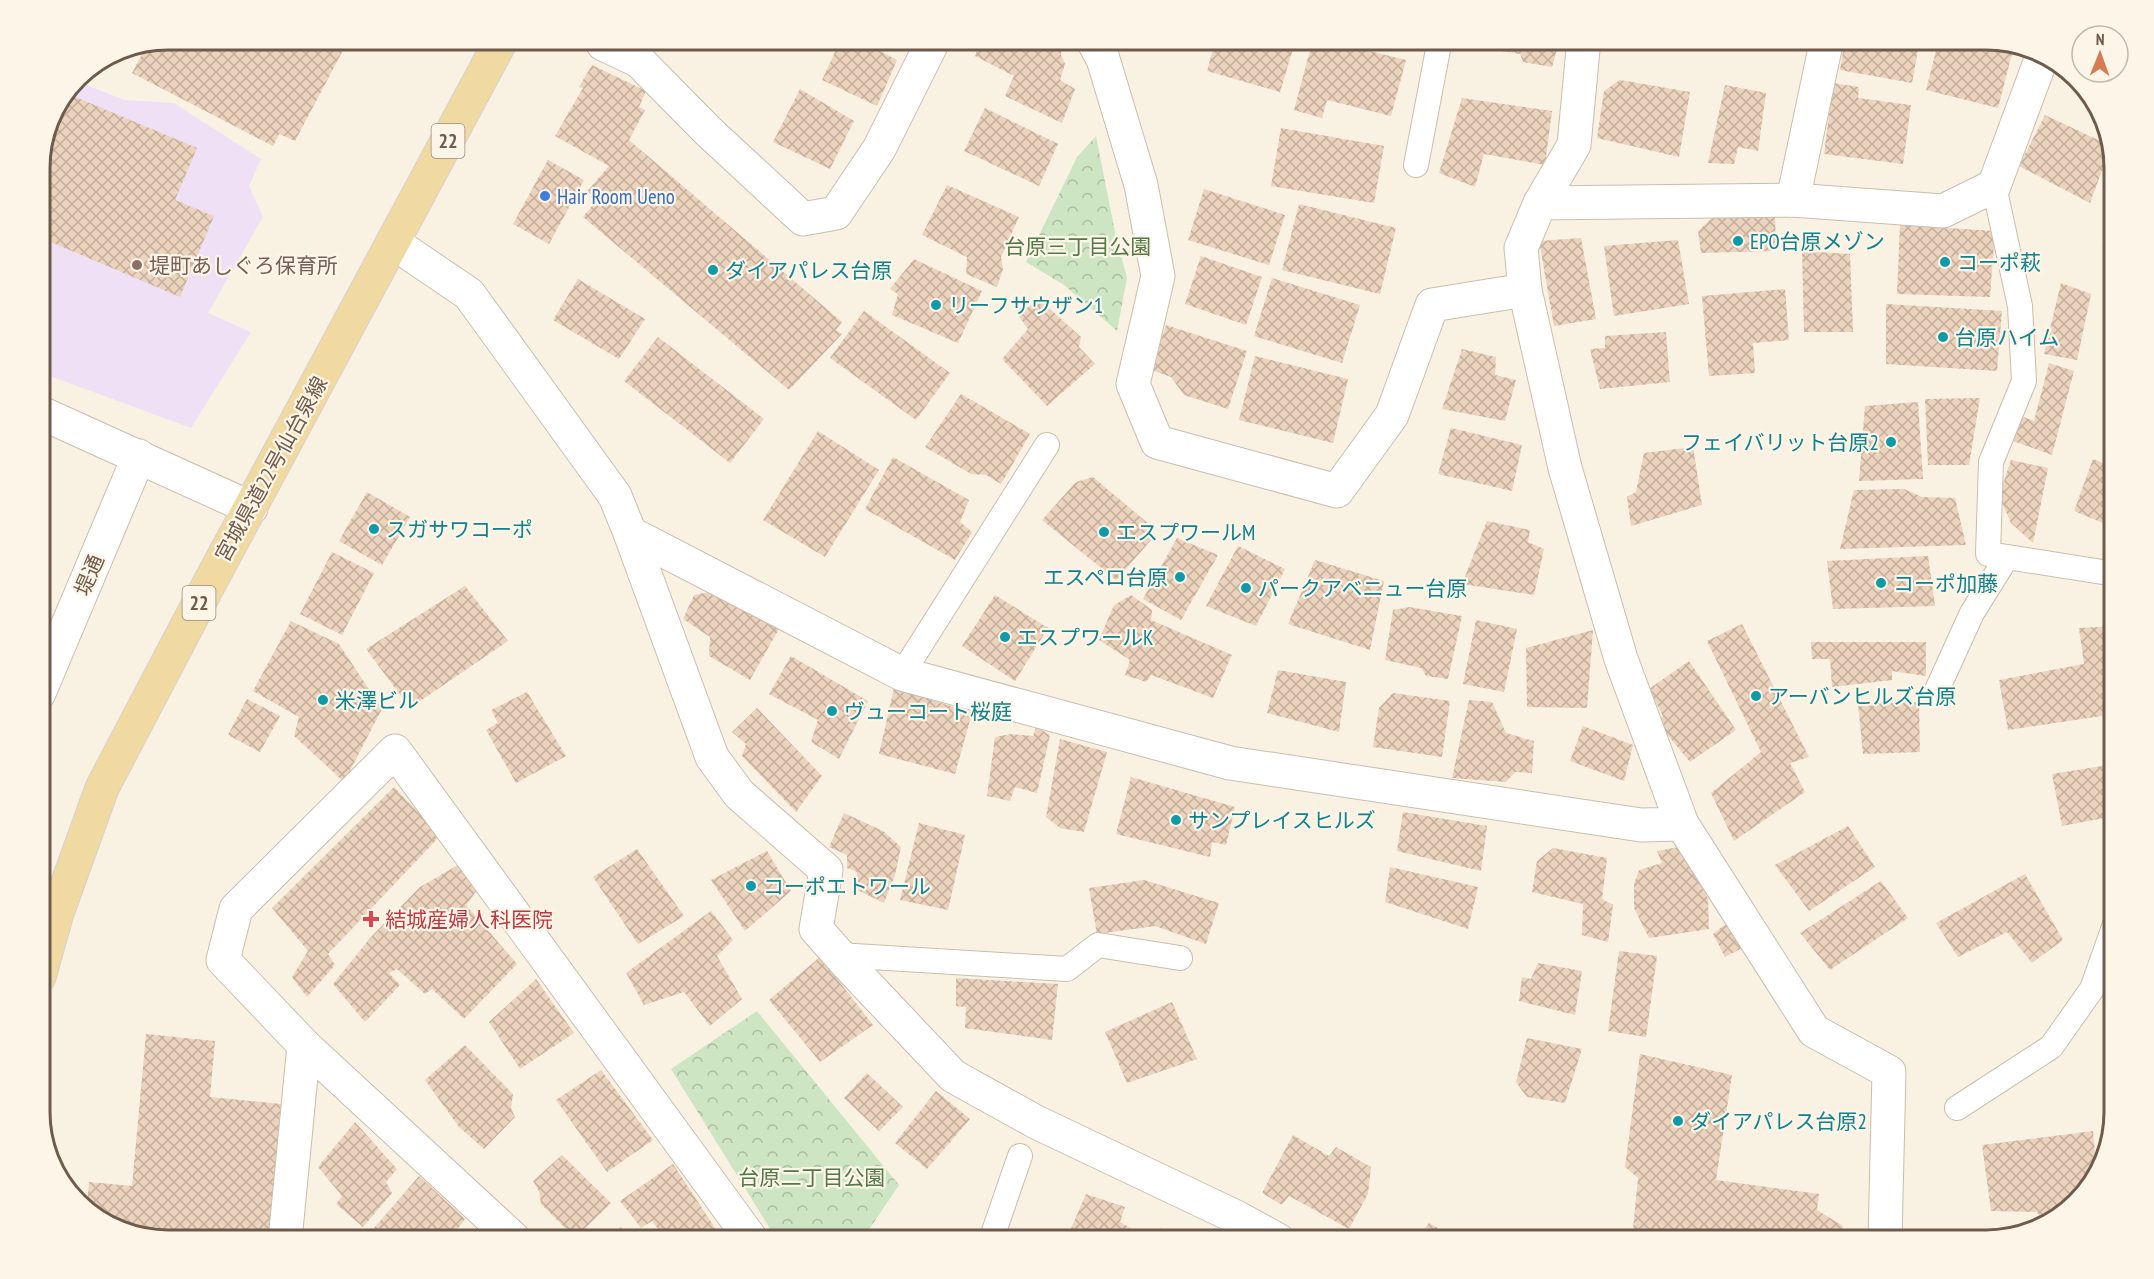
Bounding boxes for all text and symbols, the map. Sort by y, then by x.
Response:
north arrow [2070,24,2130,84]
text: N [2096,29,2105,49]
road number: 22 [432,124,464,158]
place label: Hair Room Ueno [557,183,675,210]
marker: Hair Room Ueno [538,189,552,203]
place label: EPO台原メゾン [1750,228,1885,255]
park label: 台原三丁目公園 [1005,233,1152,260]
marker: EPO台原メゾン [1731,234,1745,248]
place label: コーポ萩 [1957,249,2041,276]
place label: 堤町あしぐろ保育所 [149,252,338,279]
marker: コーポ萩 [1938,255,1952,269]
place label: ダイアパレス台原 [725,257,893,284]
marker: 堤町あしぐろ保育所 [130,258,144,272]
marker: ダイアパレス台原 [706,263,720,277]
place label: リーフサウザン1 [948,292,1103,319]
marker: リーフサウザン1 [929,298,943,312]
place label: 台原ハイム [1955,324,2059,351]
marker: 台原ハイム [1936,330,1950,344]
street label: 宮城県道22号仙台泉線 [209,372,333,566]
place label: フェイバリット台原2 [1681,429,1879,456]
marker: フェイバリット台原2 [1884,435,1898,449]
place label: スガサワコーポ [386,516,533,543]
place label: エスプワールM [1116,519,1255,546]
marker: スガサワコーポ [367,522,381,536]
marker: エスプワールM [1097,525,1111,539]
street label: 堤通 [68,550,110,600]
place label: エスペロ台原 [1043,564,1168,591]
marker: エスペロ台原 [1173,570,1187,584]
place label: コーポ加藤 [1893,570,1998,597]
place label: パークアベニュー台原 [1258,575,1468,602]
marker: コーポ加藤 [1874,576,1888,590]
marker: パークアベニュー台原 [1239,581,1253,595]
road number: 22 [182,586,216,620]
place label: エスプワールK [1017,624,1153,651]
marker: エスプワールK [998,630,1012,644]
place label: アーバンヒルズ台原 [1768,683,1957,710]
place label: 米澤ビル [335,687,419,714]
marker: アーバンヒルズ台原 [1749,689,1763,703]
marker: 米澤ビル [316,693,330,707]
place label: ヴューコート桜庭 [844,698,1012,725]
marker: ヴューコート桜庭 [825,704,839,718]
place label: サンプレイスヒルズ [1188,807,1376,834]
marker: サンプレイスヒルズ [1169,813,1183,827]
place label: コーポエトワール [763,873,931,900]
marker: コーポエトワール [744,879,758,893]
place label: 結城産婦人科医院 [385,906,553,933]
marker: 結城産婦人科医院 [362,910,380,928]
place label: ダイアパレス台原2 [1690,1108,1867,1135]
marker: ダイアパレス台原2 [1671,1114,1685,1128]
park label: 台原二丁目公園 [739,1164,886,1191]

